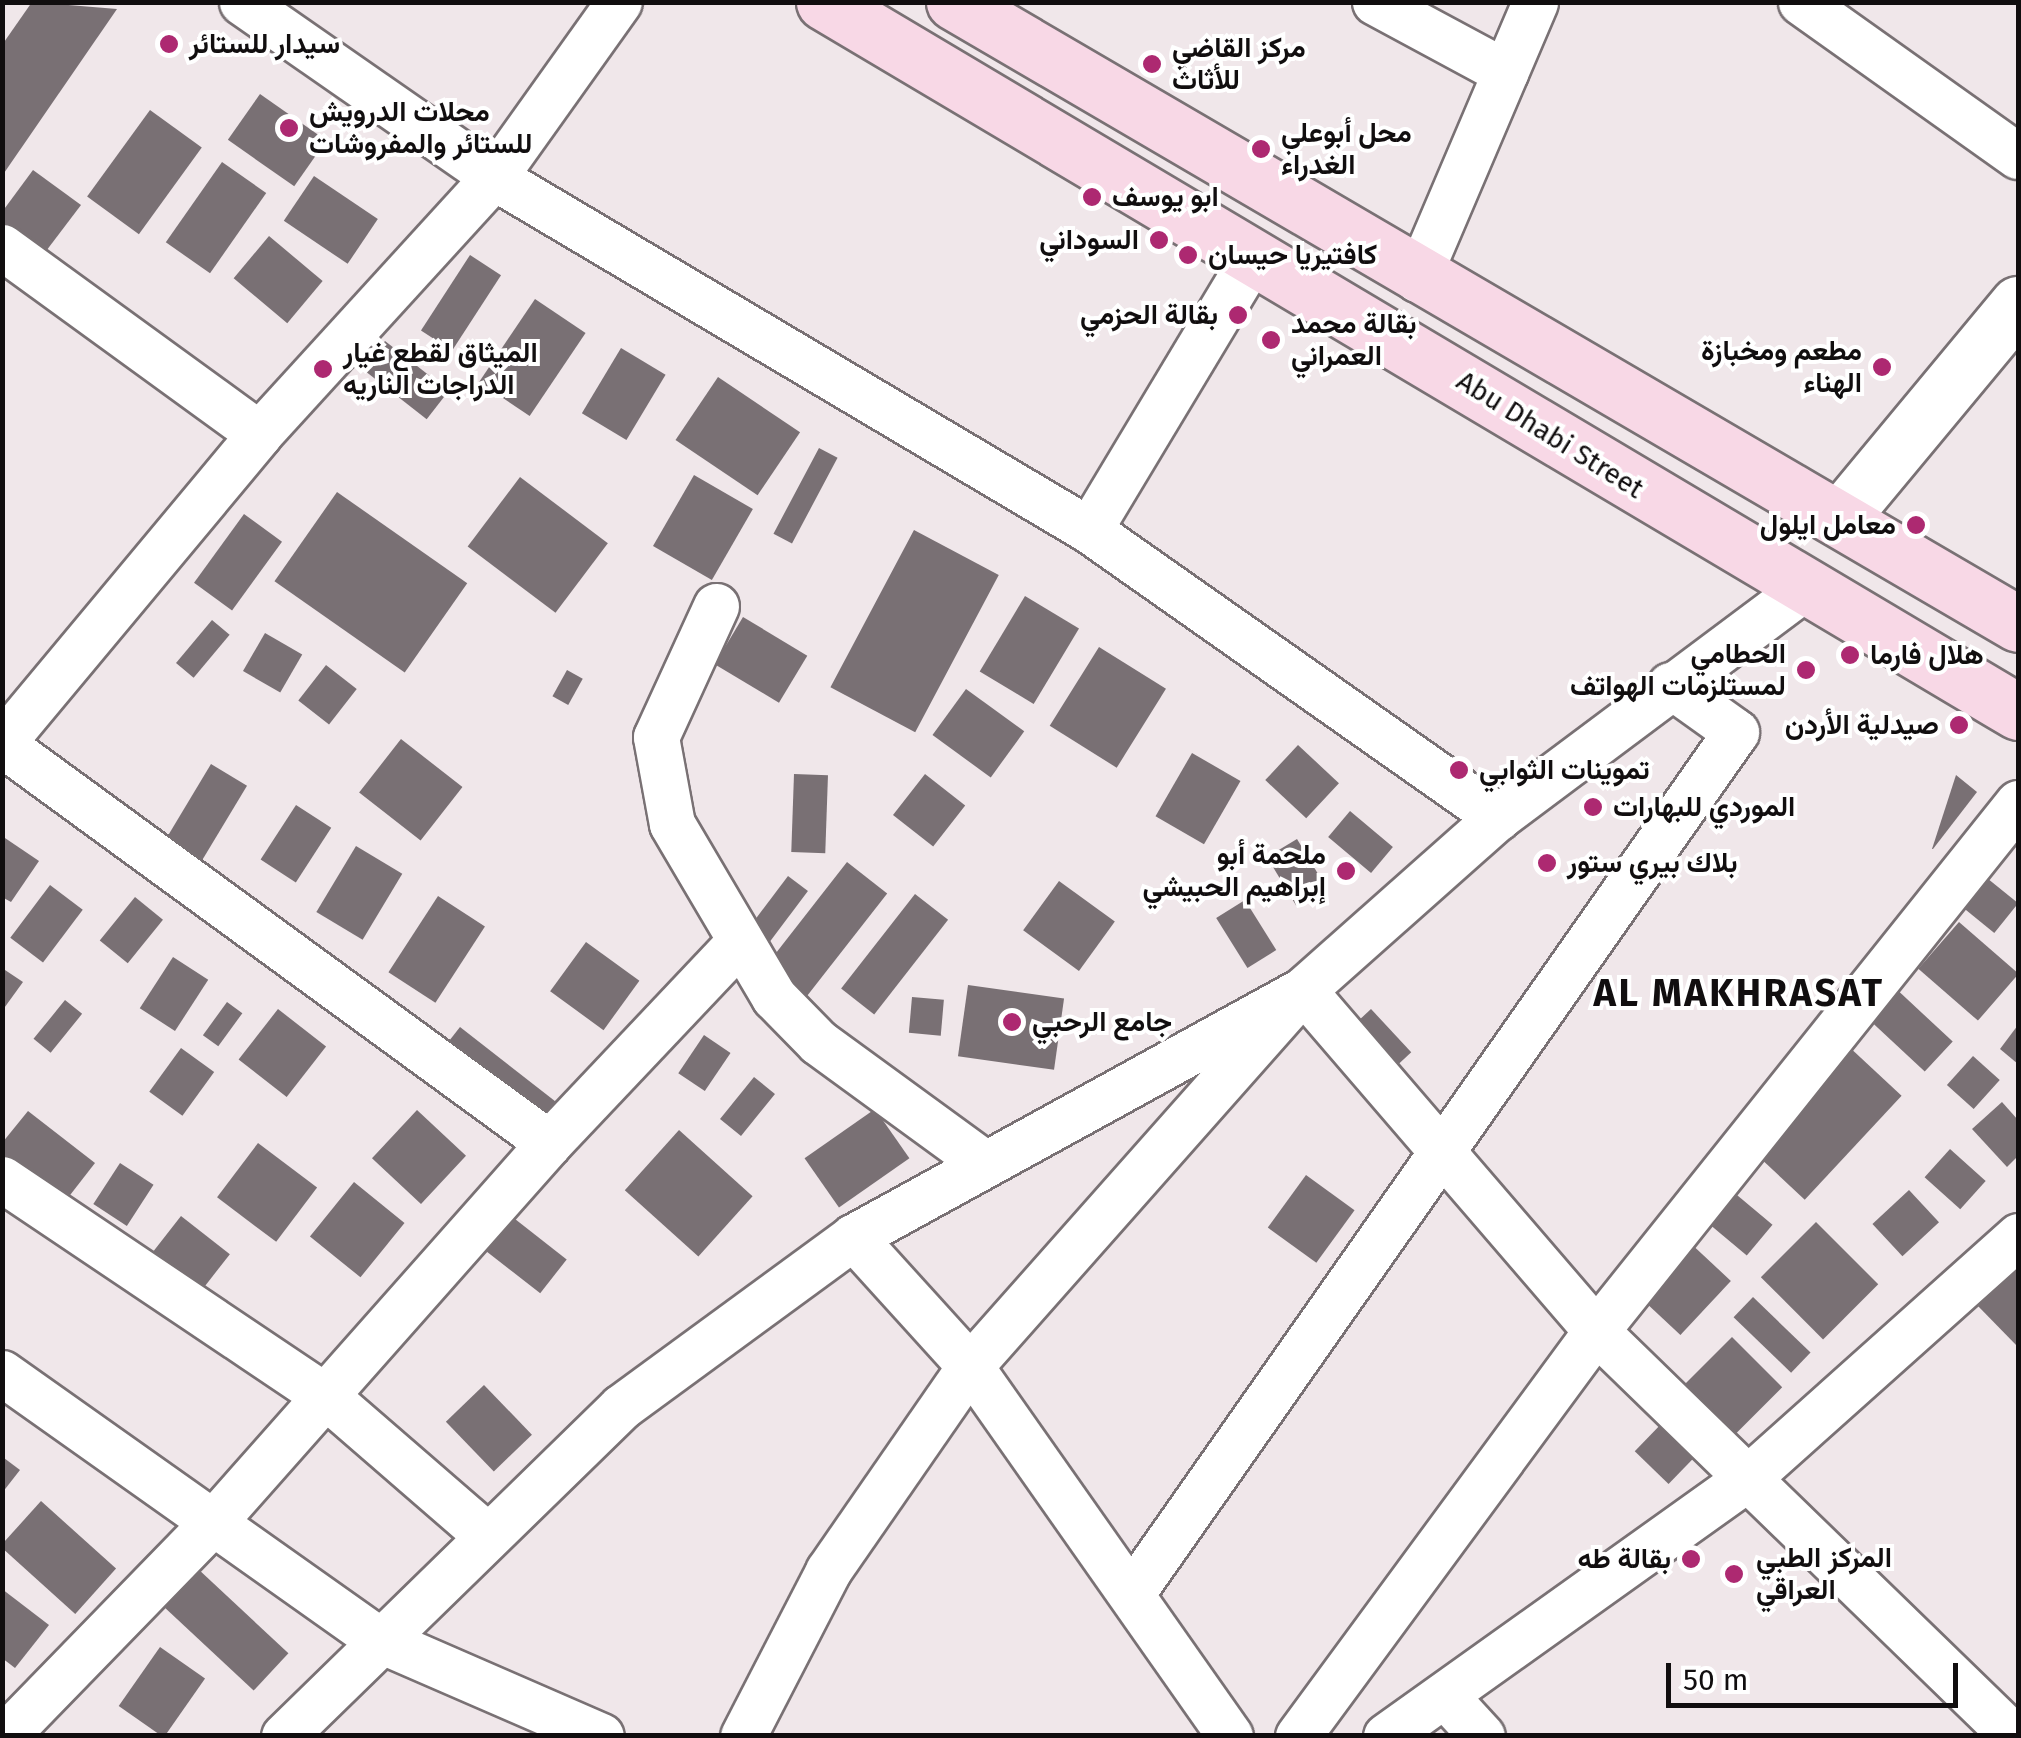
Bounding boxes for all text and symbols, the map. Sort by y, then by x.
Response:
place label: سيدار للستائر [189,27,340,61]
place label: مركز القاضي للأثاث [1172,31,1306,97]
marker: سيدار للستائر [158,33,180,55]
marker: مركز القاضي للأثاث [1141,53,1163,75]
place label: محلات الدرويش للستائر والمفروشات [309,95,532,161]
place label: محل أبوعلي الغدراء [1281,116,1412,182]
marker: محلات الدرويش للستائر والمفروشات [278,117,300,139]
marker: محل أبوعلي الغدراء [1250,138,1272,160]
place label: ابو يوسف [1112,180,1219,214]
marker: ابو يوسف [1081,186,1103,208]
place label: السوداني [1039,223,1139,257]
marker: السوداني [1148,229,1170,251]
place label: كافتيريا حيسان [1208,238,1377,272]
marker: كافتيريا حيسان [1177,244,1199,266]
place label: بقالة الحزمي [1080,298,1218,332]
marker: بقالة الحزمي [1227,304,1249,326]
place label: بقالة محمد العمراني [1291,307,1417,373]
marker: بقالة محمد العمراني [1260,329,1282,351]
place label: مطعم ومخبازة الهناء [1701,334,1862,400]
place label: الميثاق لقطع غيار الدراجات الناريه [343,336,538,402]
marker: مطعم ومخبازة الهناء [1871,356,1893,378]
marker: الميثاق لقطع غيار الدراجات الناريه [312,358,334,380]
street label: Abu Dhabi Street [1450,364,1650,506]
place label: معامل ايلول [1760,508,1896,542]
marker: معامل ايلول [1905,514,1927,536]
place label: الحطامي لمستلزمات الهواتف [1570,637,1786,703]
place label: هلال فارما [1870,638,1984,672]
marker: هلال فارما [1839,644,1861,666]
marker: الحطامي لمستلزمات الهواتف [1795,659,1817,681]
place label: صيدلية الأردن [1785,708,1939,742]
marker: صيدلية الأردن [1948,714,1970,736]
place label: تموينات الثوابي [1479,753,1650,787]
marker: تموينات الثوابي [1448,759,1470,781]
place label: الموردي للبهارات [1613,790,1795,824]
marker: الموردي للبهارات [1582,796,1604,818]
place label: ملحمة أبو إبراهيم الحبيشي [1143,838,1326,904]
place label: بلاك بيري ستور [1567,846,1737,880]
marker: بلاك بيري ستور [1536,852,1558,874]
marker: ملحمة أبو إبراهيم الحبيشي [1335,860,1357,882]
district label: AL MAKHRASAT [1593,971,1885,1017]
place label: جامع الرحبي [1032,1005,1172,1039]
marker: جامع الرحبي [1001,1011,1023,1033]
place label: المركز الطبي العراقي [1756,1541,1892,1607]
place label: بقالة طه [1577,1542,1671,1576]
marker: بقالة طه [1680,1548,1702,1570]
marker: المركز الطبي العراقي [1721,1561,1747,1587]
scale bar [1671,1643,1964,1705]
text: 50 m [1683,1662,1748,1698]

